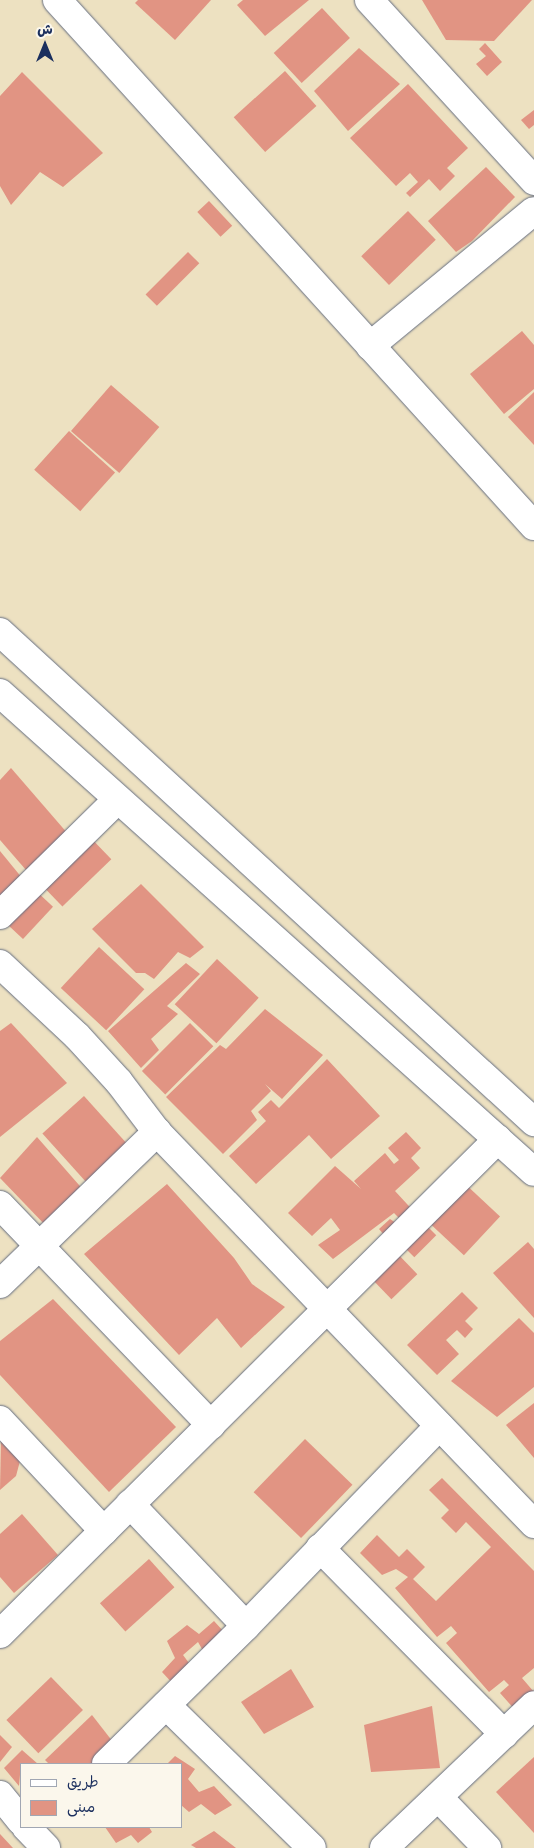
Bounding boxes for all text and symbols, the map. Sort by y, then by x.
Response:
north arrow [20,20,70,70]
text: ش [37,21,53,38]
legend [20,1763,182,1828]
text: طريق [67,1773,99,1792]
text: مبنى [67,1798,95,1817]

